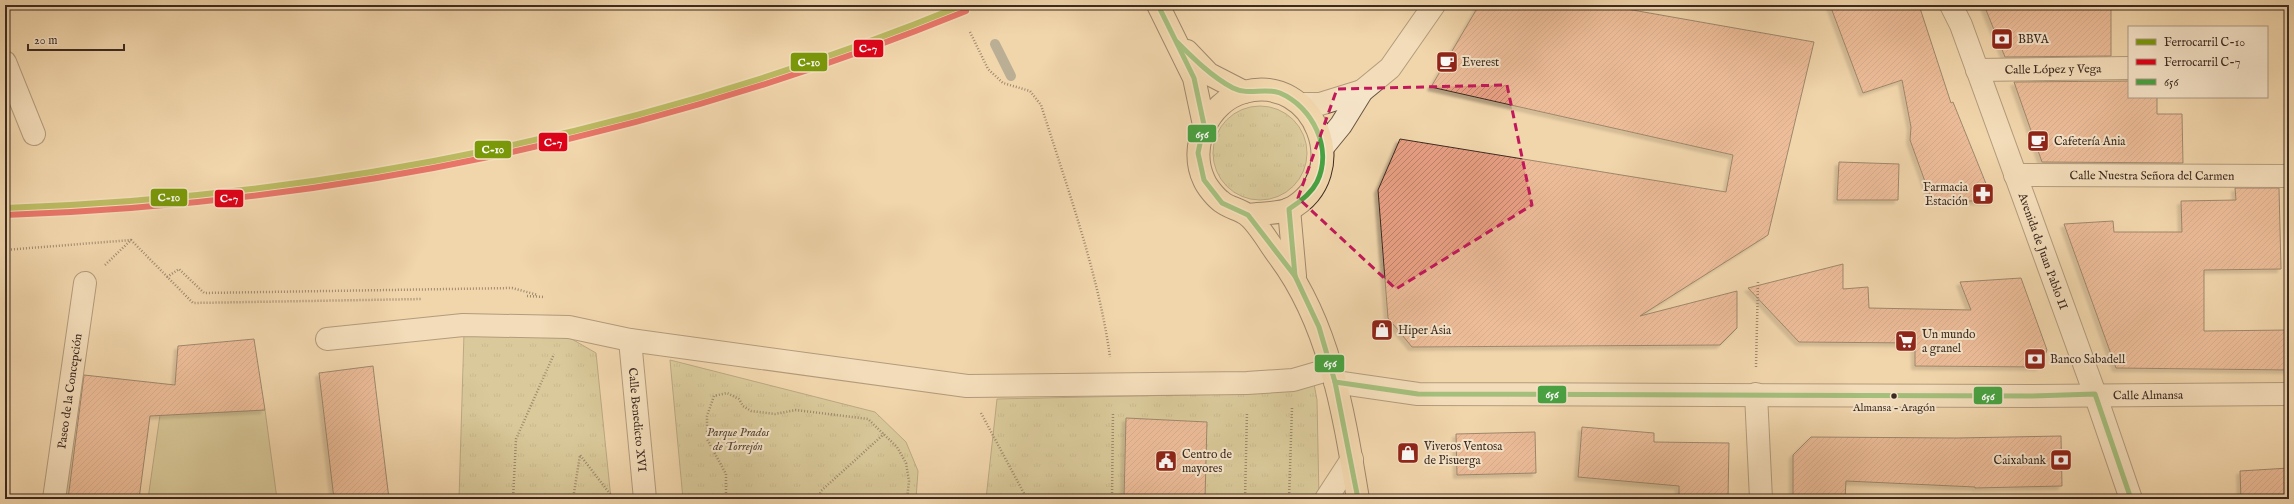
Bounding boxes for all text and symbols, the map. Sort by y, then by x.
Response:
scale bar [28,26,124,52]
bank icon: BBVA [1989,26,2015,52]
legend [2128,26,2268,98]
place label: BBVA [2018,32,2050,47]
text: 20 m [34,33,57,48]
text: Ferrocarril C-10 [2164,35,2245,50]
line badge: C-7 [853,39,884,58]
text: C-7 [859,42,877,56]
cafe icon: Everest [1434,49,1460,75]
line badge: C-10 [790,52,828,72]
place label: Everest [1462,55,1499,70]
text: Ferrocarril C-7 [2164,55,2240,70]
text: C-10 [798,56,821,70]
street label: Calle López y Vega [2005,61,2102,78]
text: 656 [2164,75,2179,90]
line badge: 656 [1187,124,1217,143]
text: 656 [1195,128,1210,142]
cafe icon: Cafetería Ania [2025,128,2051,154]
line badge: C-7 [538,132,568,152]
place label: Cafetería Ania [2054,134,2126,149]
text: C-7 [544,136,562,150]
line badge: C-10 [474,140,512,159]
text: C-10 [482,143,505,157]
street label: Calle Nuestra Señora del Carmen [2070,168,2235,183]
place label: Farmacia Estación [1923,180,1969,209]
pharmacy icon: Farmacia Estación [1970,181,1996,207]
line badge: C-10 [150,188,188,207]
line badge: C-7 [214,189,244,208]
street label: Avenida de Juan Pablo II [2015,190,2071,312]
text: C-10 [158,191,181,205]
text: C-7 [220,192,238,206]
shop icon: Hiper Asia [1369,317,1395,343]
place label: Hiper Asia [1398,323,1452,339]
place label: Un mundo a granel [1922,327,1976,356]
supermarket icon: Un mundo a granel [1893,328,1919,354]
street label: Paseo de la Concepción [54,332,85,450]
bank icon: Banco Sabadell [2022,346,2048,372]
place label: Banco Sabadell [2050,352,2126,367]
line badge: 656 [1314,354,1345,373]
text: 656 [1323,357,1338,371]
street label: Calle Benedicto XVI [625,367,650,472]
line badge: 656 [1537,385,1567,404]
line badge: 656 [1973,386,2003,405]
street label: Calle Almansa [2113,387,2184,403]
text: 656 [1545,388,1560,402]
text: 656 [1981,390,1996,404]
marker: Almansa - Aragón [1889,391,1899,401]
place label: Almansa - Aragón [1852,401,1935,415]
park label: Parque Prados de Torrejón [707,425,770,454]
place label: Viveros Ventosa de Pisuerga [1423,439,1503,468]
shop icon: Viveros Ventosa de Pisuerga [1395,440,1421,466]
place label: Centro de mayores [1182,447,1232,476]
bank icon: Caixabank [2048,447,2074,473]
public building icon: Centro de mayores [1153,448,1179,474]
place label: Caixabank [1994,453,2047,468]

